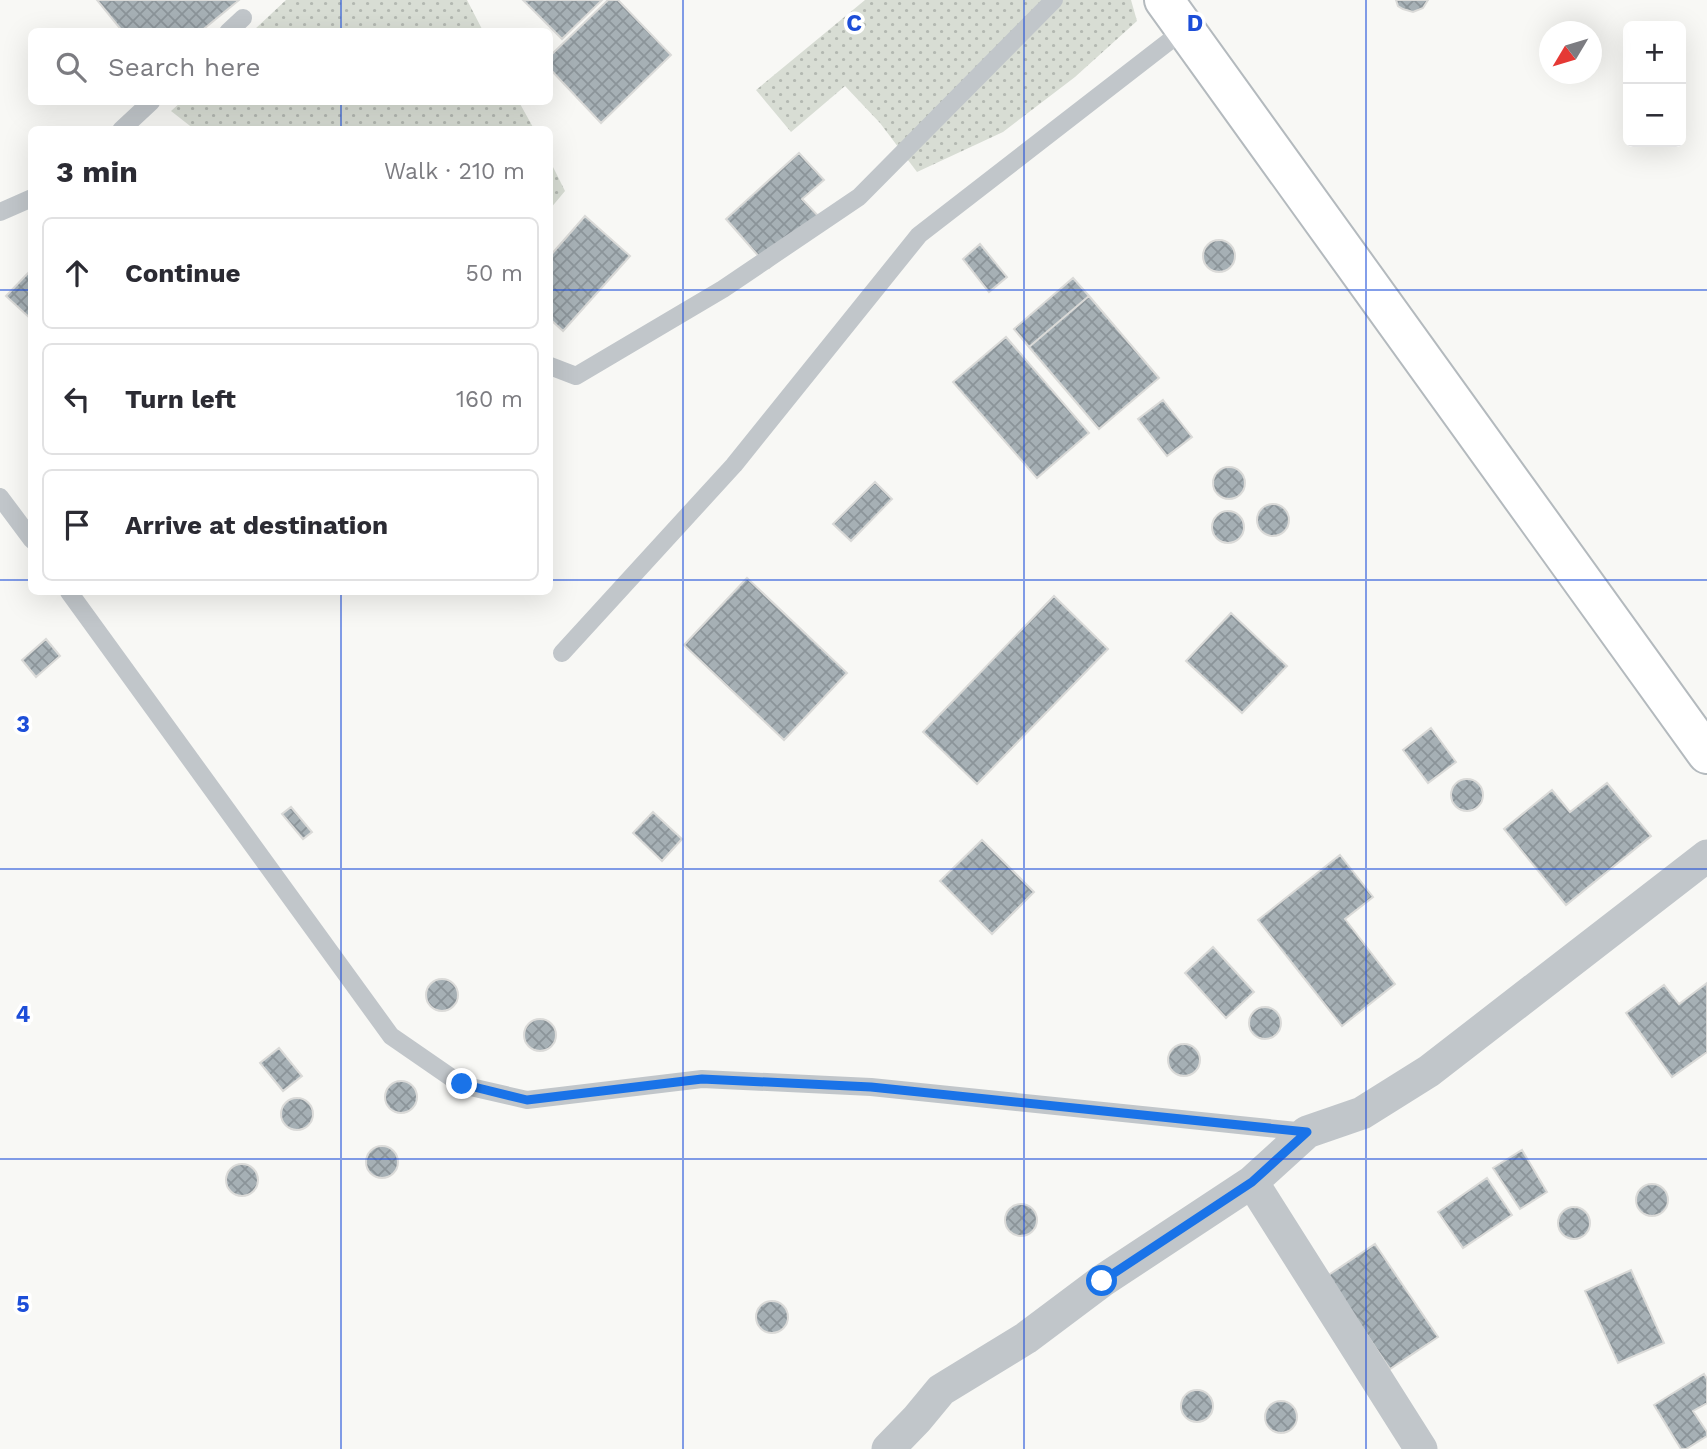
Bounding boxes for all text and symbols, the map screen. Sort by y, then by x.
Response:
text: C [846,10,862,37]
text: D [1187,10,1203,37]
north arrow [1539,21,1602,84]
map controls [1623,21,1686,147]
button: + [1623,21,1686,84]
search box [28,28,553,105]
icon: search [52,48,90,86]
text: Search here [108,52,260,82]
button: − [1623,84,1686,147]
text: 3 min [56,154,138,189]
text: Walk · 210 m [384,158,525,185]
icon: ahead [58,254,96,292]
text: Continue [125,258,241,288]
text: 50 m [466,260,523,287]
icon: left [58,380,96,418]
text: Turn left [125,384,236,414]
text: 160 m [456,386,523,413]
icon: arrive [58,506,96,544]
text: Arrive at destination [125,510,388,540]
text: 3 [16,711,30,738]
text: 4 [16,1001,31,1028]
route end [446,1068,477,1099]
route start [1086,1265,1117,1296]
text: 5 [16,1291,30,1318]

